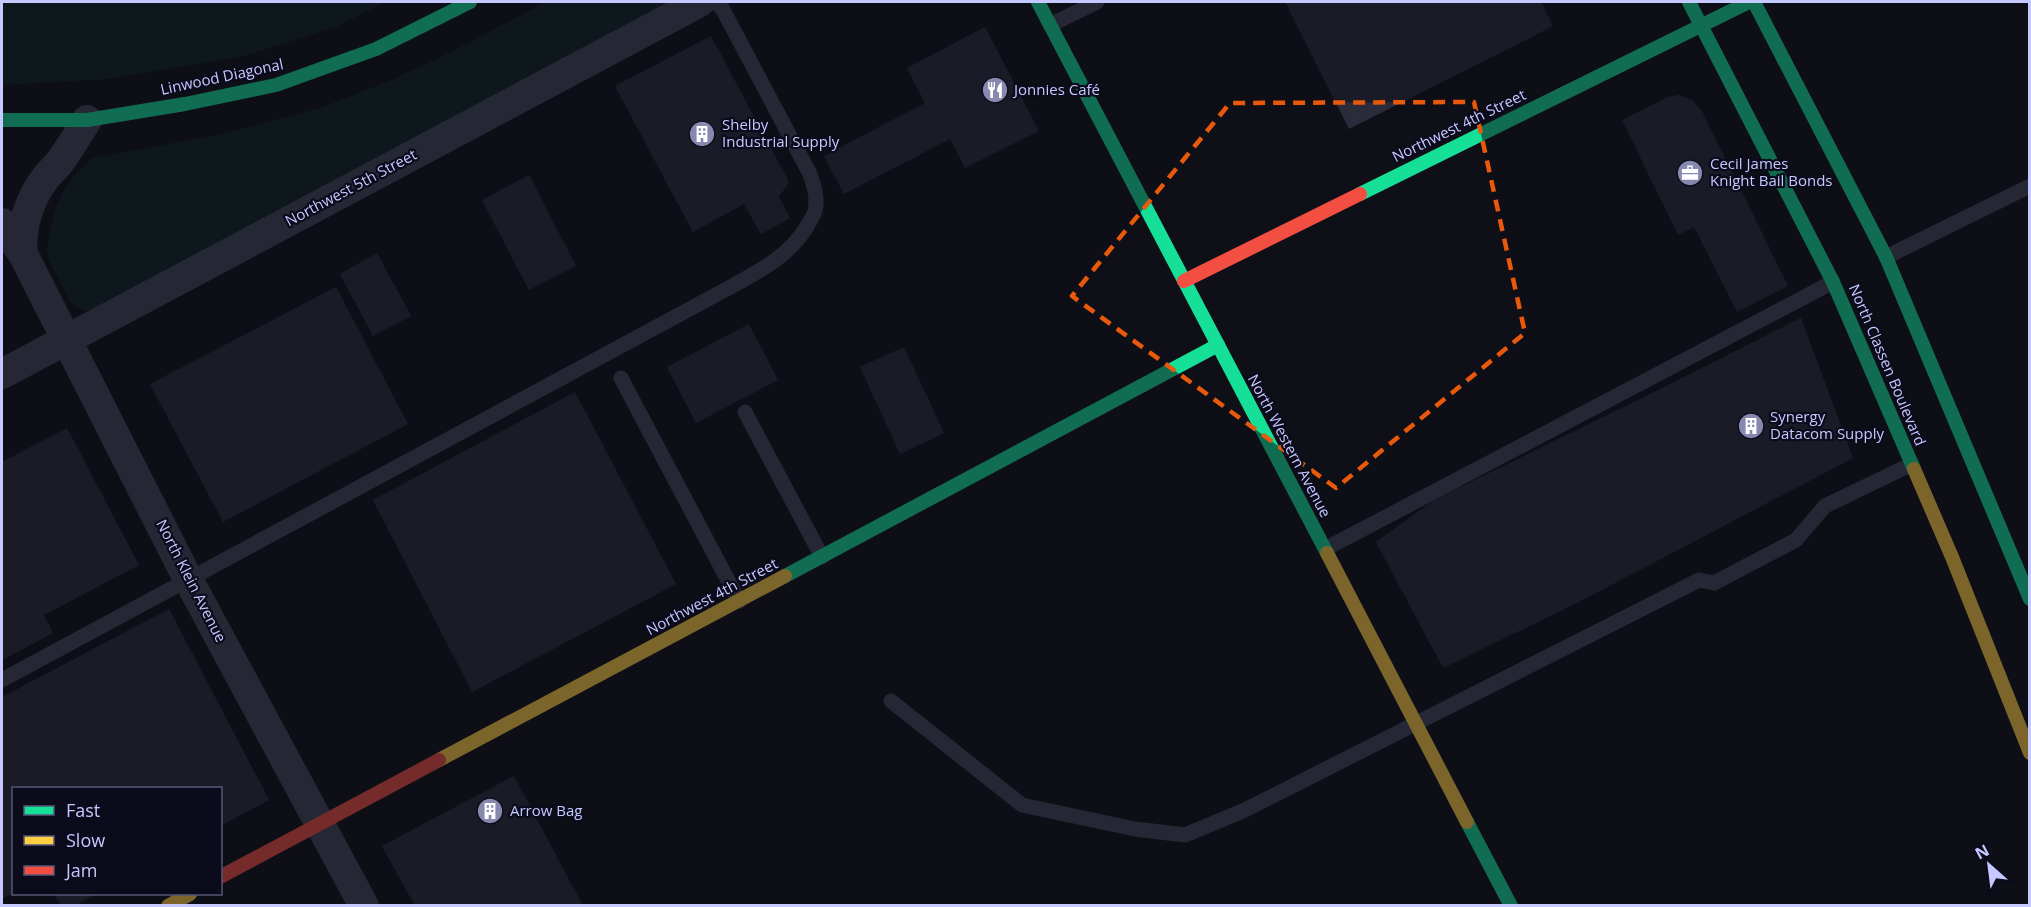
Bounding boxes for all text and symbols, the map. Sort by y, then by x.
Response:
street label: Linwood Diagonal [159,53,285,99]
restaurant icon: Jonnies Café [980,75,1010,105]
place label: Jonnies Café [1012,79,1100,99]
street label: Northwest 4th Street [1388,84,1529,166]
place label: Shelby Industrial Supply [722,114,840,151]
building icon: Shelby Industrial Supply [687,119,717,149]
street label: Northwest 5th Street [281,144,420,230]
place label: Cecil James Knight Bail Bonds [1710,153,1833,190]
office icon: Cecil James Knight Bail Bonds [1675,158,1705,188]
street label: North Classen Boulevard [1845,281,1931,448]
street label: North Western Avenue [1244,370,1336,521]
place label: Synergy Datacom Supply [1770,406,1884,443]
building icon: Synergy Datacom Supply [1736,411,1766,441]
street label: North Klein Avenue [152,516,232,645]
street label: Northwest 4th Street [642,553,781,639]
legend [12,787,222,895]
building icon: Arrow Bag [475,796,505,826]
text: Fast [66,798,100,822]
place label: Arrow Bag [510,800,582,820]
text: Slow [66,828,105,852]
north arrow [1959,835,2019,895]
text: N [1971,839,1993,865]
text: Jam [64,858,98,882]

